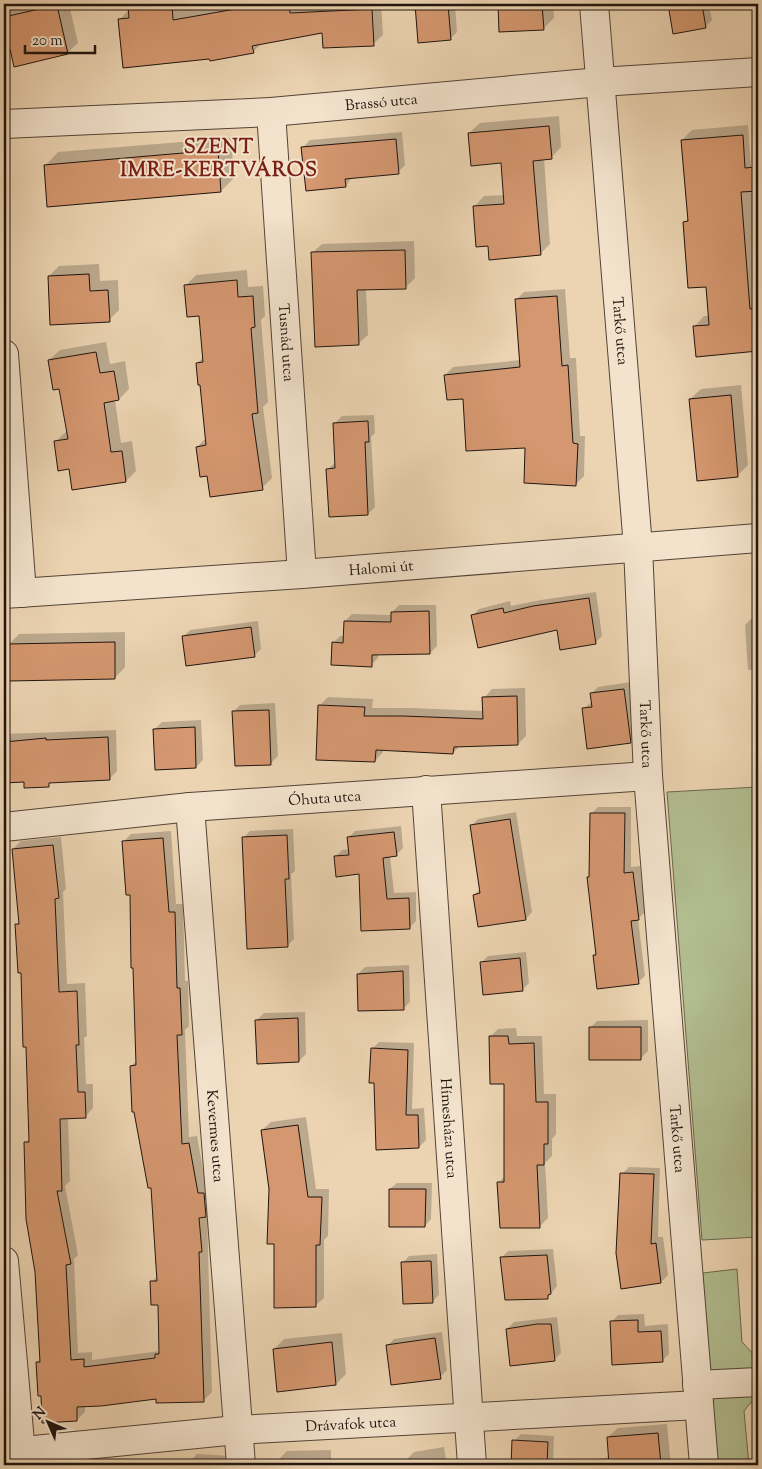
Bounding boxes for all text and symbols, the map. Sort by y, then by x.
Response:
scale bar [25,22,95,54]
text: 20 m [32,31,63,52]
street label: Brassó utca [344,90,419,117]
district label: SZENT IMRE-KERTVÁROS [120,134,318,186]
street label: Tarkő utca [606,296,632,366]
street label: Tusnád utca [272,303,298,383]
street label: Halomi út [348,556,414,582]
street label: Tarkő utca [633,700,657,769]
street label: Óhuta utca [288,786,362,812]
street label: Hímesháza utca [434,1078,461,1179]
street label: Kevermes utca [200,1089,228,1183]
street label: Tarkő utca [663,1104,689,1174]
north arrow [22,1396,72,1446]
text: N [29,1403,51,1425]
street label: Drávafok utca [305,1412,397,1438]

